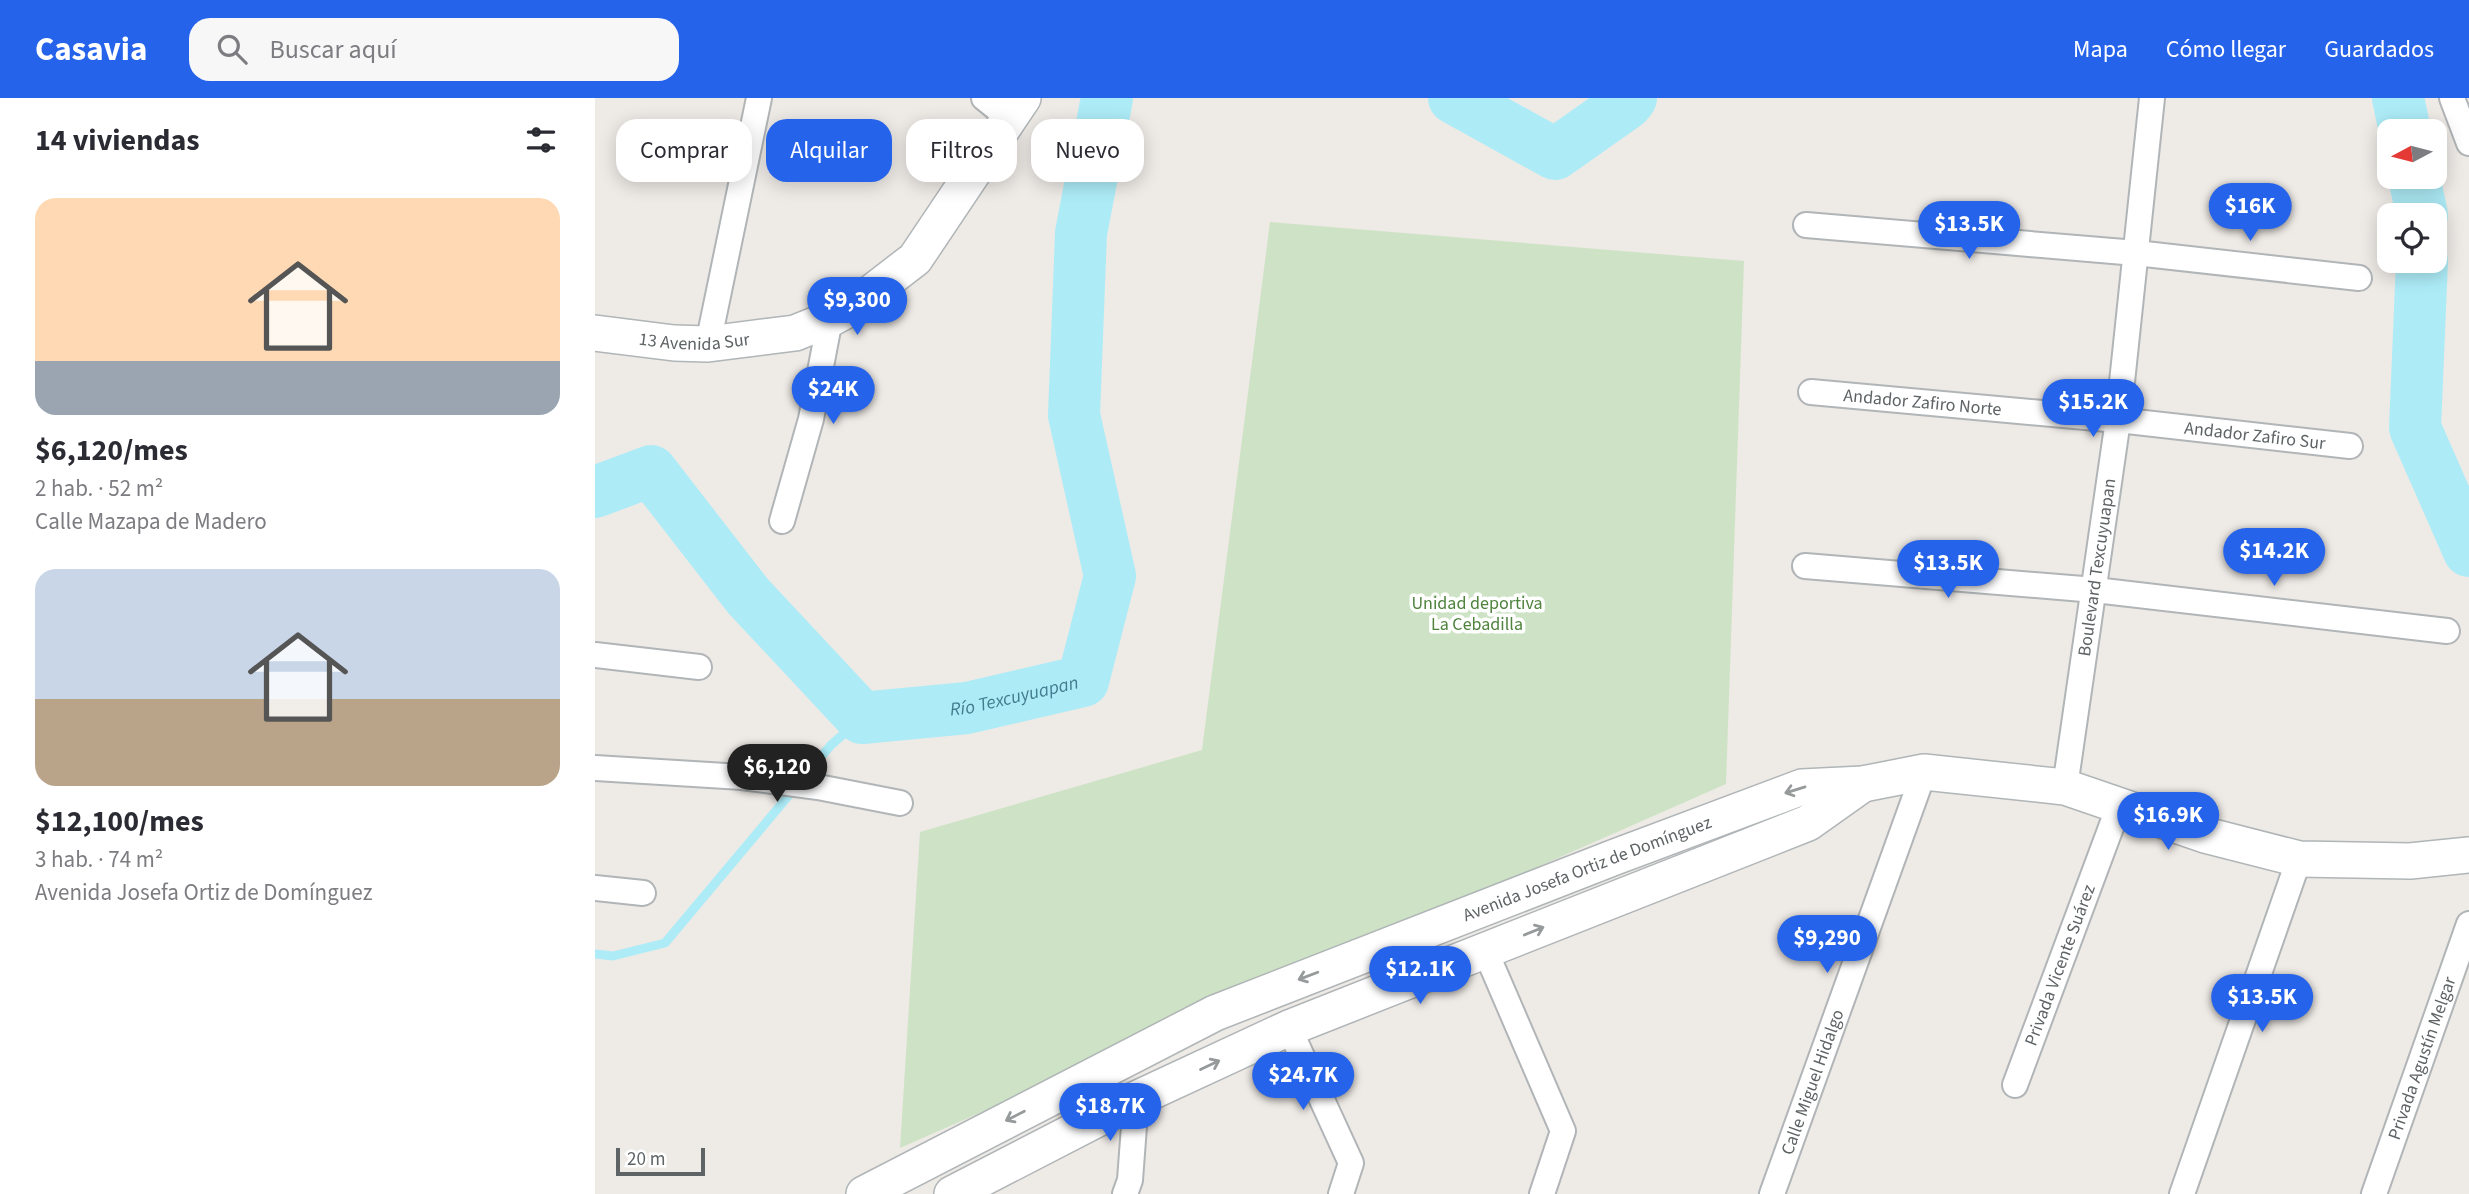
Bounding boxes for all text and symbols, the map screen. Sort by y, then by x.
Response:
search box [189,18,679,81]
text: Casavia [35,26,147,73]
icon: search [213,30,251,68]
text: Buscar aquí [269,31,397,68]
text: Mapa [2073,32,2128,67]
text: Cómo llegar [2166,32,2286,67]
text: Guardados [2324,32,2434,67]
text: 14 viviendas [35,119,200,162]
chip: Comprar [616,119,752,182]
chip: Alquilar [766,119,892,182]
chip: Filtros [906,119,1017,182]
chip: Nuevo [1031,119,1144,182]
north arrow [2377,119,2447,189]
map controls [2377,119,2447,273]
icon: filters [522,121,560,159]
pin: $16K [2209,184,2291,243]
text: $16K [2225,189,2275,222]
pin: $13.5K [1912,202,2026,261]
button: locate [2377,203,2447,273]
text: $13.5K [1934,207,2004,240]
icon: home [235,243,361,369]
pin: $9,300 [800,278,914,337]
text: $9,300 [823,283,891,316]
street label: 13 Avenida Sur [638,326,752,357]
pin: $24K [792,366,874,426]
text: $24K [808,372,858,405]
pin: $15.2K [2036,380,2150,439]
street label: Andador Zafiro Norte [1843,383,2003,422]
text: $15.2K [2058,385,2128,418]
street label: Andador Zafiro Sur [2183,415,2327,456]
text: $6,120/mes [35,429,188,472]
text: 2 hab. · 52 m² [35,472,163,505]
street label: Boulevard Texcuyuapan [2072,477,2122,658]
text: Calle Mazapa de Madero [35,505,267,538]
pin: $14.2K [2217,528,2331,588]
text: $14.2K [2239,534,2309,567]
pin: $13.5K [1891,540,2005,600]
text: $13.5K [1913,546,1983,579]
park label: Unidad deportiva La Cebadilla [1411,591,1543,637]
icon: home [235,614,361,740]
water label: Río Texcuyuapan [949,669,1081,723]
pin: $6,120 [720,744,834,804]
text: $6,120 [743,750,811,783]
one-way arrow [1785,785,1807,798]
pin: $16.9K [2111,792,2225,852]
text: $16.9K [2133,798,2203,831]
text: $12,100/mes [35,800,204,843]
street label: Avenida Josefa Ortiz de Domínguez [1459,809,1715,928]
text: 3 hab. · 74 m² [35,843,163,876]
text: Avenida Josefa Ortiz de Domínguez [35,876,373,909]
street label: Privada Vicente Suárez [2018,880,2101,1049]
pin: $9,290 [1770,916,1884,975]
text: $9,290 [1793,921,1861,954]
one-way arrow [1522,924,1544,937]
pin: $12.1K [1363,946,1477,1006]
text: $12.1K [1385,952,1455,985]
one-way arrow [1298,971,1320,984]
street label: Privada Agustín Melgar [2382,973,2462,1143]
pin: $13.5K [2205,974,2319,1034]
text: $13.5K [2227,980,2297,1013]
street label: Calle Miguel Hidalgo [1775,1006,1850,1158]
pin: $24.7K [1246,1052,1360,1112]
one-way arrow [1200,1057,1221,1070]
text: $24.7K [1268,1058,1338,1091]
pin: $18.7K [1053,1084,1167,1143]
text: $18.7K [1075,1089,1145,1122]
one-way arrow [1005,1110,1026,1124]
scale bar [616,1145,705,1177]
text: 20 m [627,1146,665,1173]

